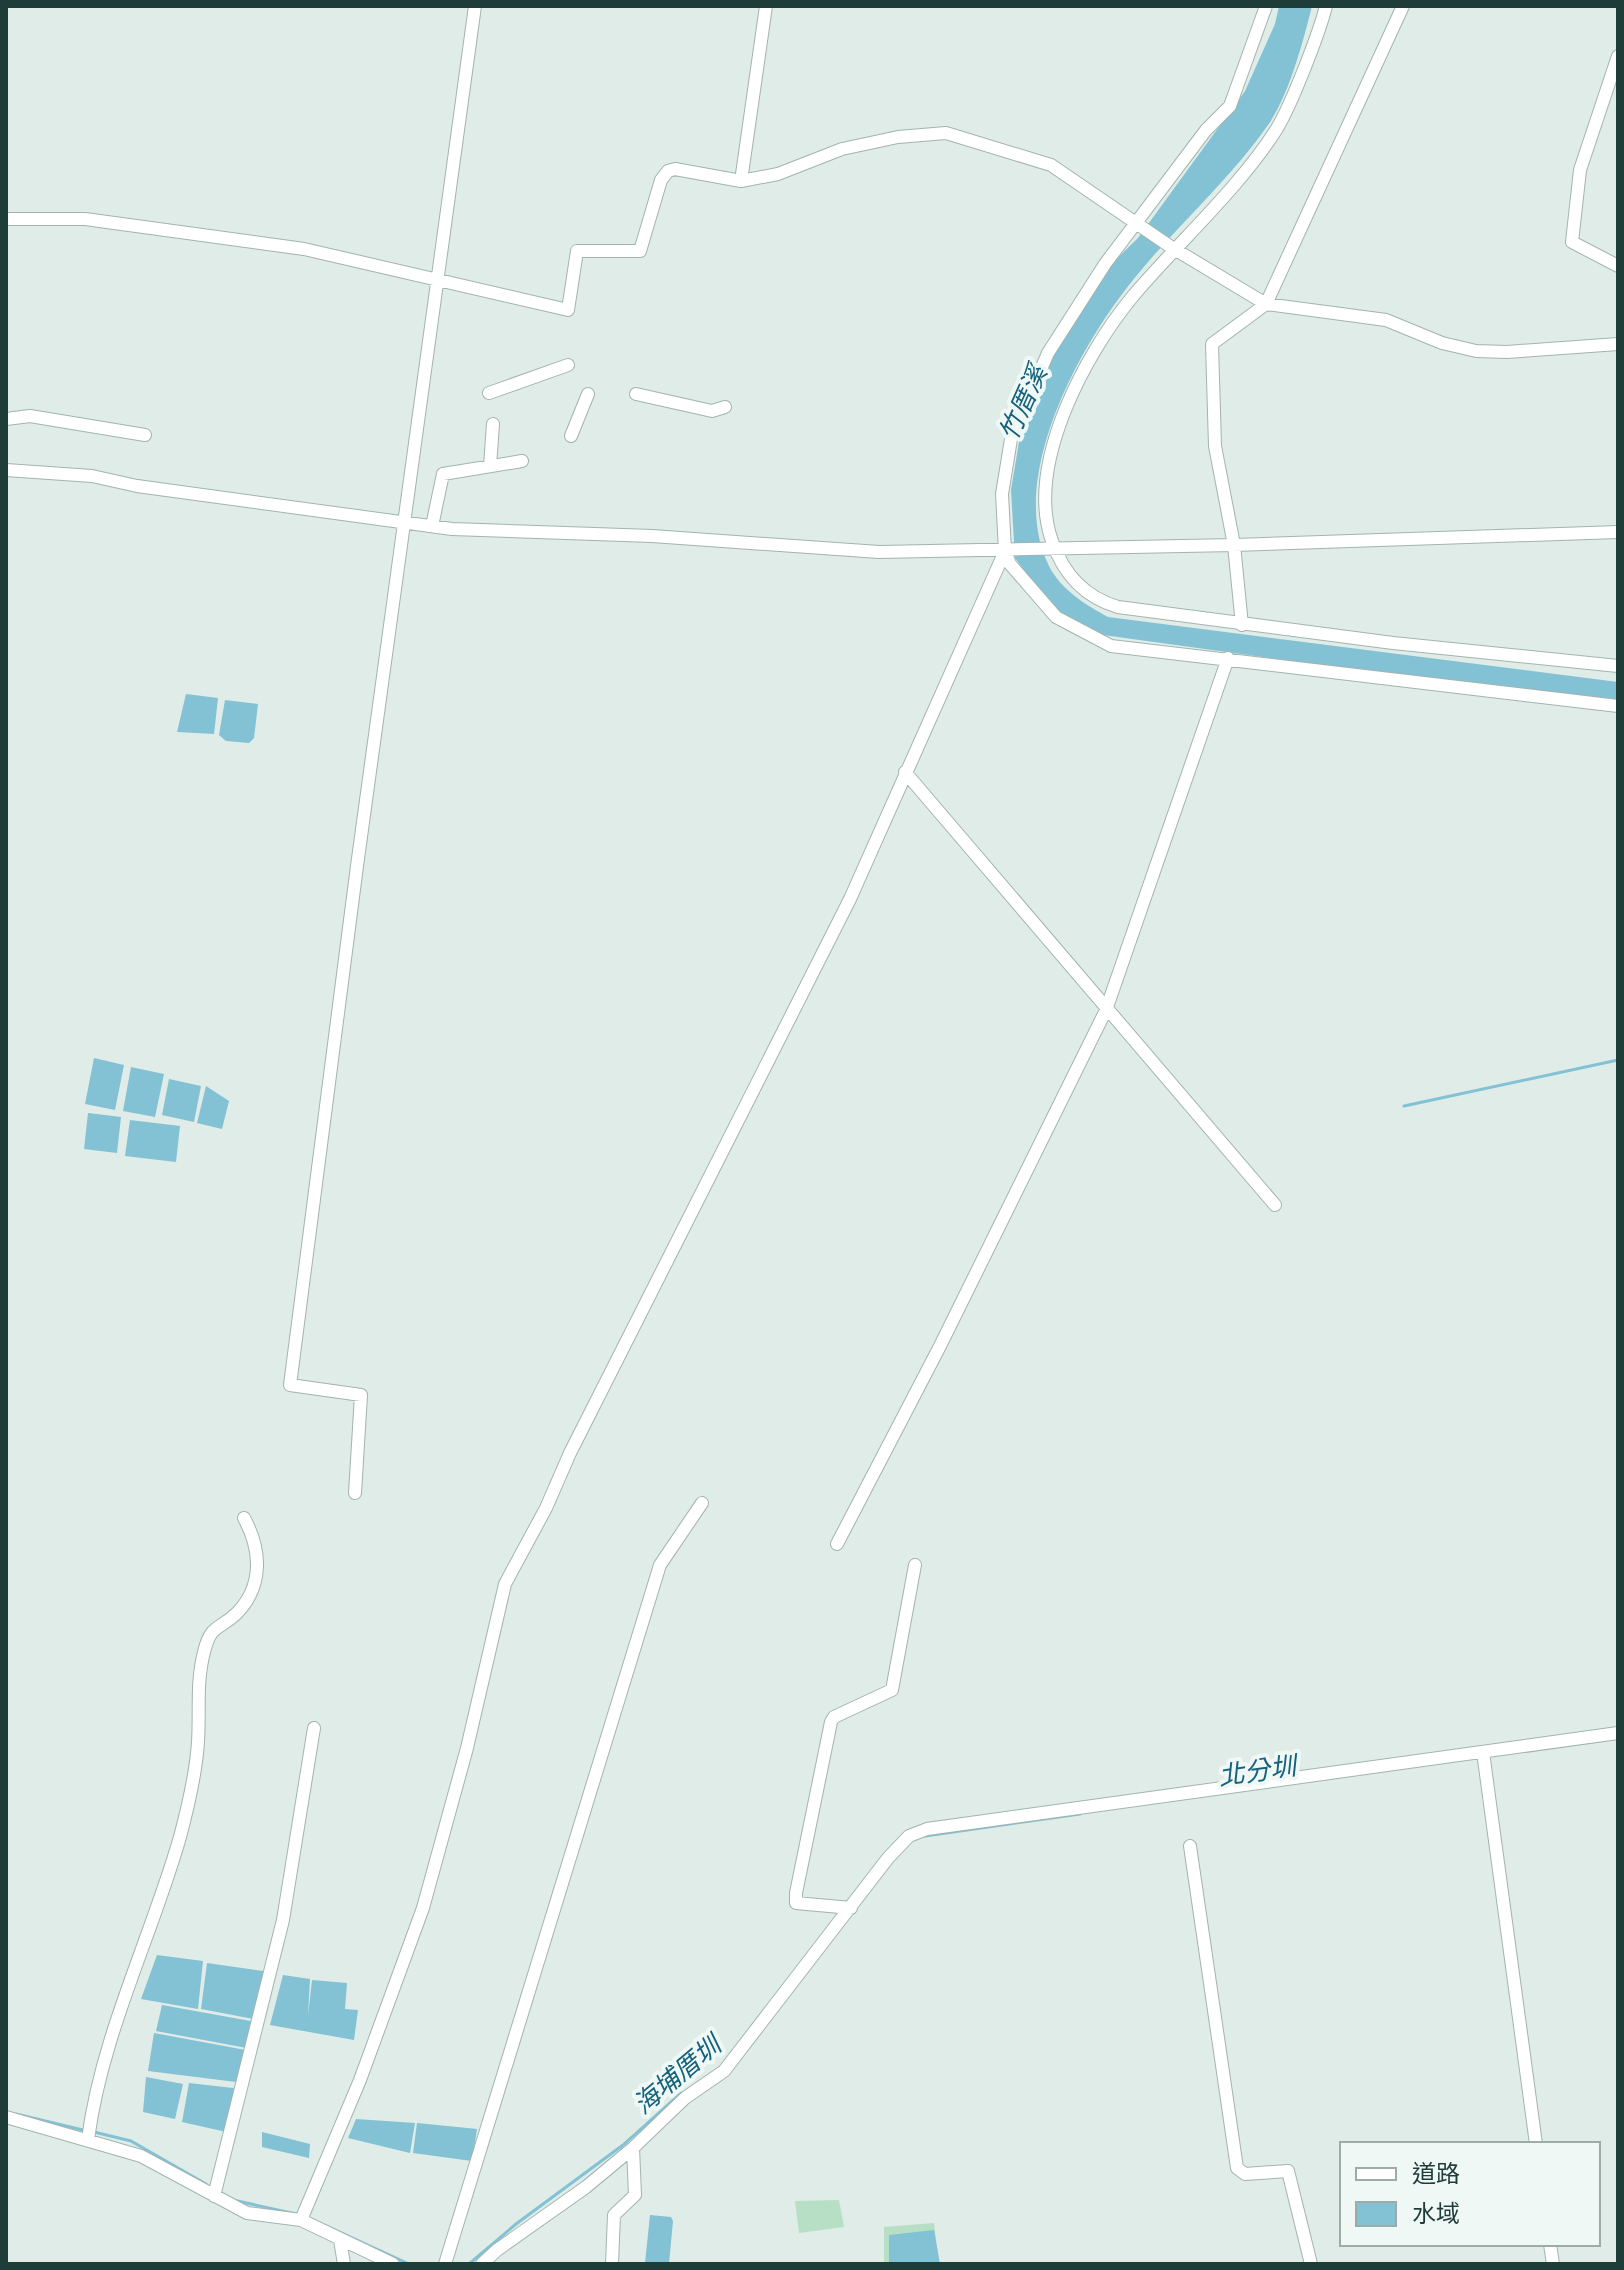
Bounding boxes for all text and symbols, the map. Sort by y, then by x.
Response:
water label: 竹厝溪 [993,358,1054,445]
water label: 北分圳 [1216,1750,1302,1791]
water label: 海埔厝圳 [628,2028,730,2120]
legend [1340,2142,1600,2246]
text: 道路 [1412,2160,1460,2188]
text: 水域 [1412,2200,1460,2228]

